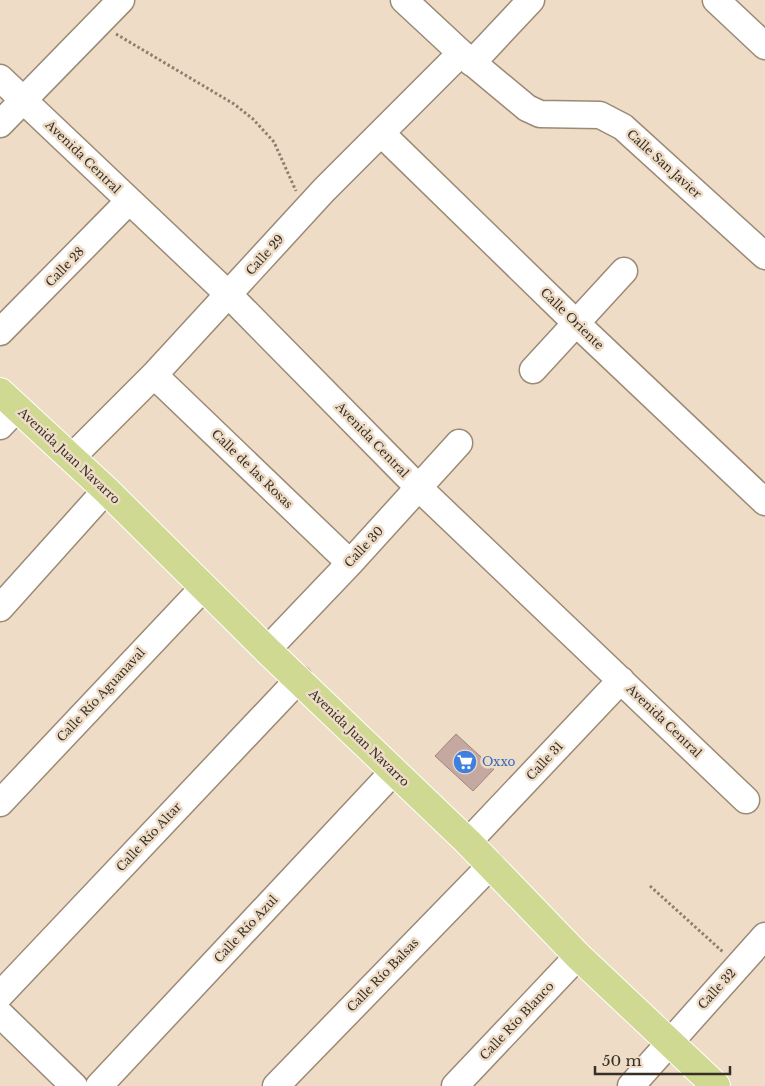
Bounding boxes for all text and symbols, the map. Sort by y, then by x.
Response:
street label: Avenida Central [42,116,124,196]
street label: Calle San Javier [624,126,705,201]
street label: Calle 29 [242,231,287,278]
street label: Calle 28 [42,244,87,290]
street label: Calle Oriente [538,285,607,353]
street label: Avenida Central [332,398,412,480]
street label: Avenida Juan Navarro [15,404,123,507]
street label: Calle de las Rosas [209,426,296,511]
street label: Calle 30 [341,523,386,570]
street label: Calle Río Aguanaval [53,645,148,745]
street label: Avenida Central [623,680,705,760]
street label: Avenida Juan Navarro [305,685,413,790]
street label: Calle 31 [523,738,566,783]
supermarket icon: Oxxo [452,749,478,775]
place label: Oxxo [482,754,515,769]
street label: Calle Río Altar [113,799,185,874]
street label: Calle Río Azul [211,892,281,965]
street label: Calle Río Balsas [344,935,422,1015]
street label: Calle 32 [695,965,739,1012]
street label: Calle Río Blanco [477,978,557,1063]
scale bar [595,1044,730,1076]
text: 50 m [602,1051,642,1070]

